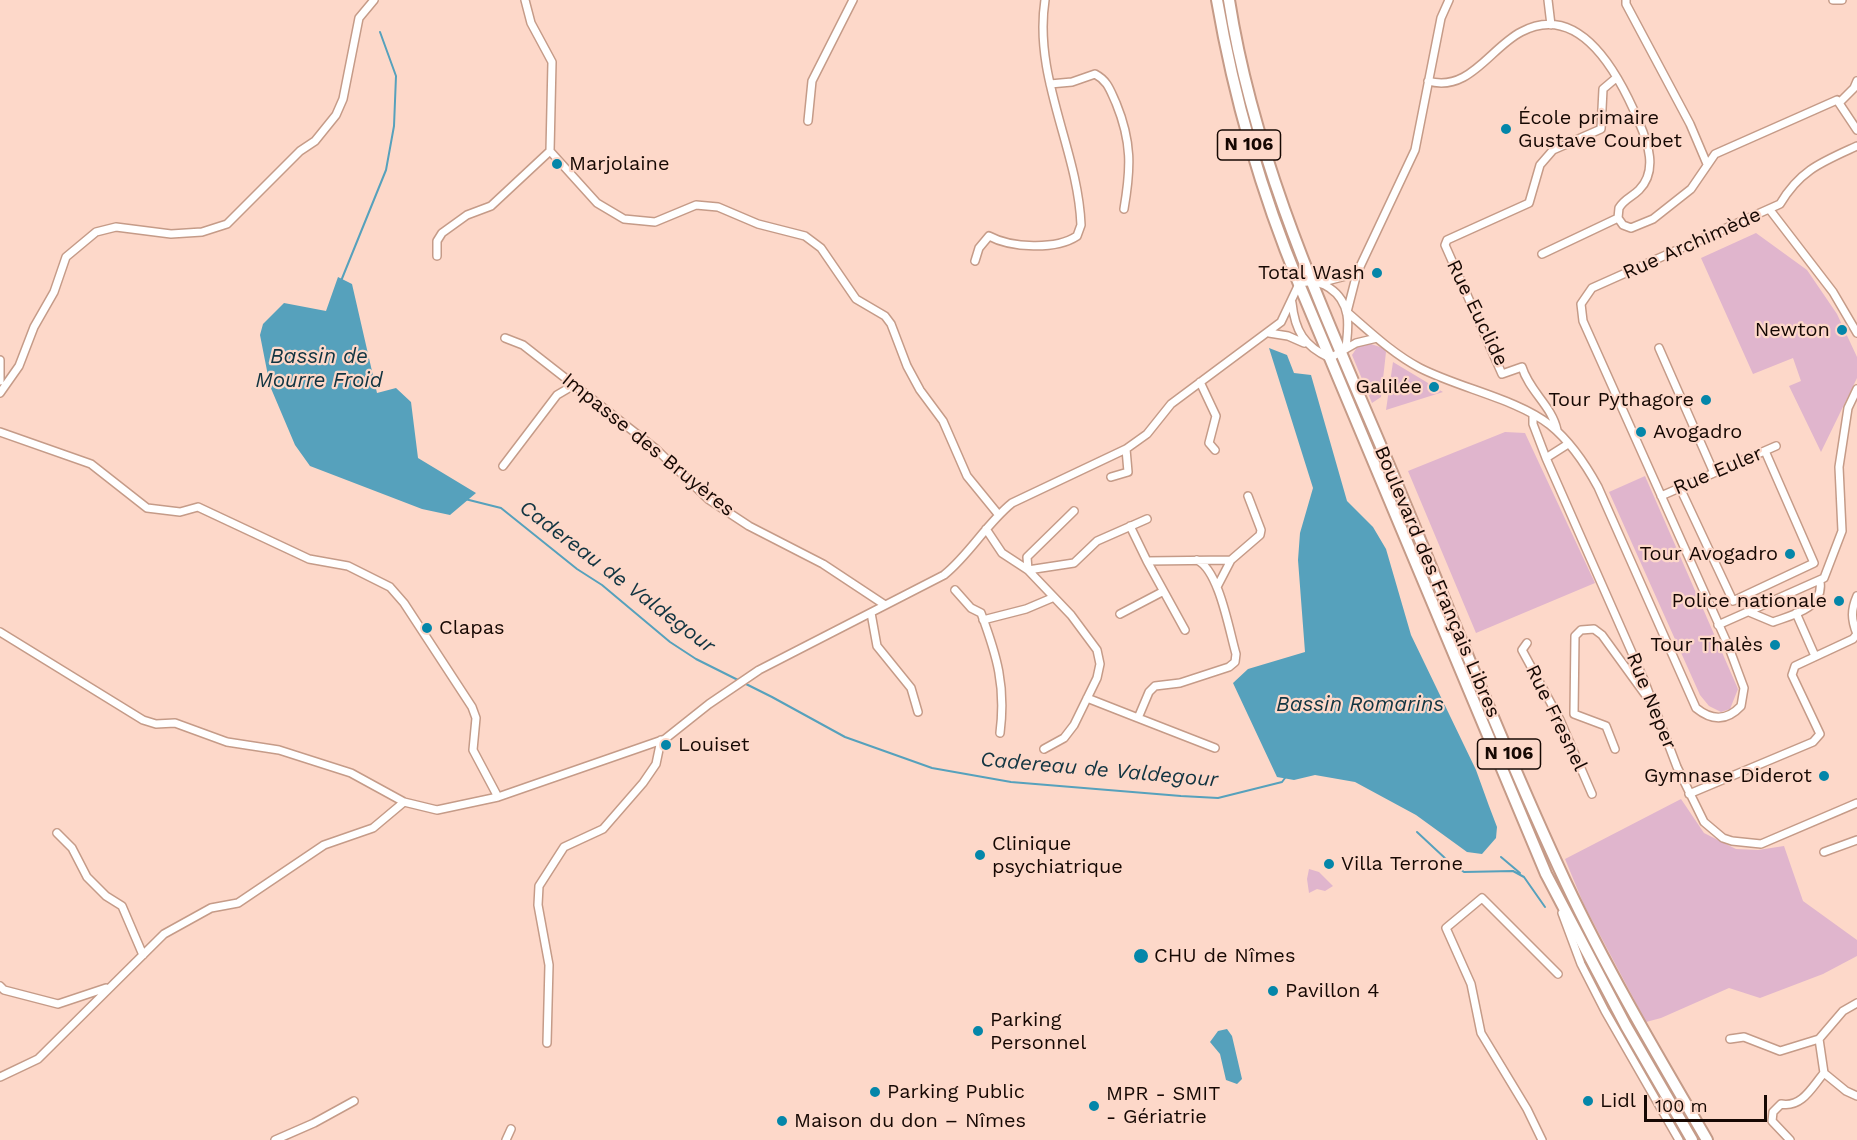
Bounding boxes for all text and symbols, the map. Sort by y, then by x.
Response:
place label: École primaire Gustave Courbet [1518,106,1682,153]
marker: École primaire Gustave Courbet [1499,122,1513,136]
road number: N 106 [1218,130,1280,160]
place label: Marjolaine [569,152,669,176]
marker: Marjolaine [550,157,564,171]
street label: Rue Archimède [1619,203,1765,285]
street label: Rue Euclide [1441,256,1513,370]
place label: Total Wash [1258,261,1365,285]
marker: Total Wash [1370,266,1384,280]
place label: Newton [1755,318,1830,342]
marker: Newton [1835,323,1849,337]
water label: Bassin de Mourre Froid [255,344,383,394]
street label: Impasse des Bruyères [557,368,739,522]
place label: Galilée [1356,375,1422,399]
marker: Galilée [1427,380,1441,394]
place label: Tour Pythagore [1548,388,1694,412]
marker: Tour Pythagore [1699,393,1713,407]
place label: Avogadro [1653,420,1742,444]
marker: Avogadro [1634,425,1648,439]
street label: Rue Euler [1670,442,1766,500]
street label: Boulevard des Français Libres [1369,443,1505,721]
water label: Cadereau de Valdegour [514,495,720,659]
place label: Tour Avogadro [1640,542,1778,566]
marker: Tour Avogadro [1783,547,1797,561]
place label: Police nationale [1672,589,1827,613]
marker: Police nationale [1832,594,1846,608]
place label: Clapas [439,616,505,640]
marker: Clapas [420,621,434,635]
place label: Tour Thalès [1650,633,1763,657]
marker: Tour Thalès [1768,638,1782,652]
street label: Rue Neper [1621,649,1681,753]
street label: Rue Fresnel [1520,661,1592,775]
water label: Bassin Romarins [1276,692,1444,718]
place label: Louiset [678,733,749,757]
marker: Louiset [659,738,673,752]
road number: N 106 [1478,739,1540,769]
water label: Cadereau de Valdegour [979,747,1219,793]
place label: Gymnase Diderot [1644,764,1812,788]
marker: Gymnase Diderot [1817,769,1831,783]
place label: Clinique psychiatrique [992,832,1123,879]
marker: Clinique psychiatrique [973,848,987,862]
place label: Villa Terrone [1341,852,1463,876]
marker: Villa Terrone [1322,857,1336,871]
place label: CHU de Nîmes [1154,944,1295,968]
marker: CHU de Nîmes [1132,947,1150,965]
place label: Pavillon 4 [1285,979,1380,1003]
marker: Pavillon 4 [1266,984,1280,998]
place label: Parking Personnel [990,1008,1086,1055]
marker: Parking Personnel [971,1024,985,1038]
place label: Parking Public [887,1080,1025,1104]
place label: MPR - SMIT - Gériatrie [1106,1082,1220,1129]
scale bar [1647,1083,1770,1121]
marker: Parking Public [868,1085,882,1099]
place label: Lidl [1600,1089,1636,1113]
marker: Lidl [1581,1094,1595,1108]
text: 100 m [1655,1095,1708,1116]
marker: MPR - SMIT - Gériatrie [1087,1099,1101,1113]
place label: Maison du don – Nîmes [794,1109,1026,1133]
marker: Maison du don – Nîmes [775,1114,789,1128]

